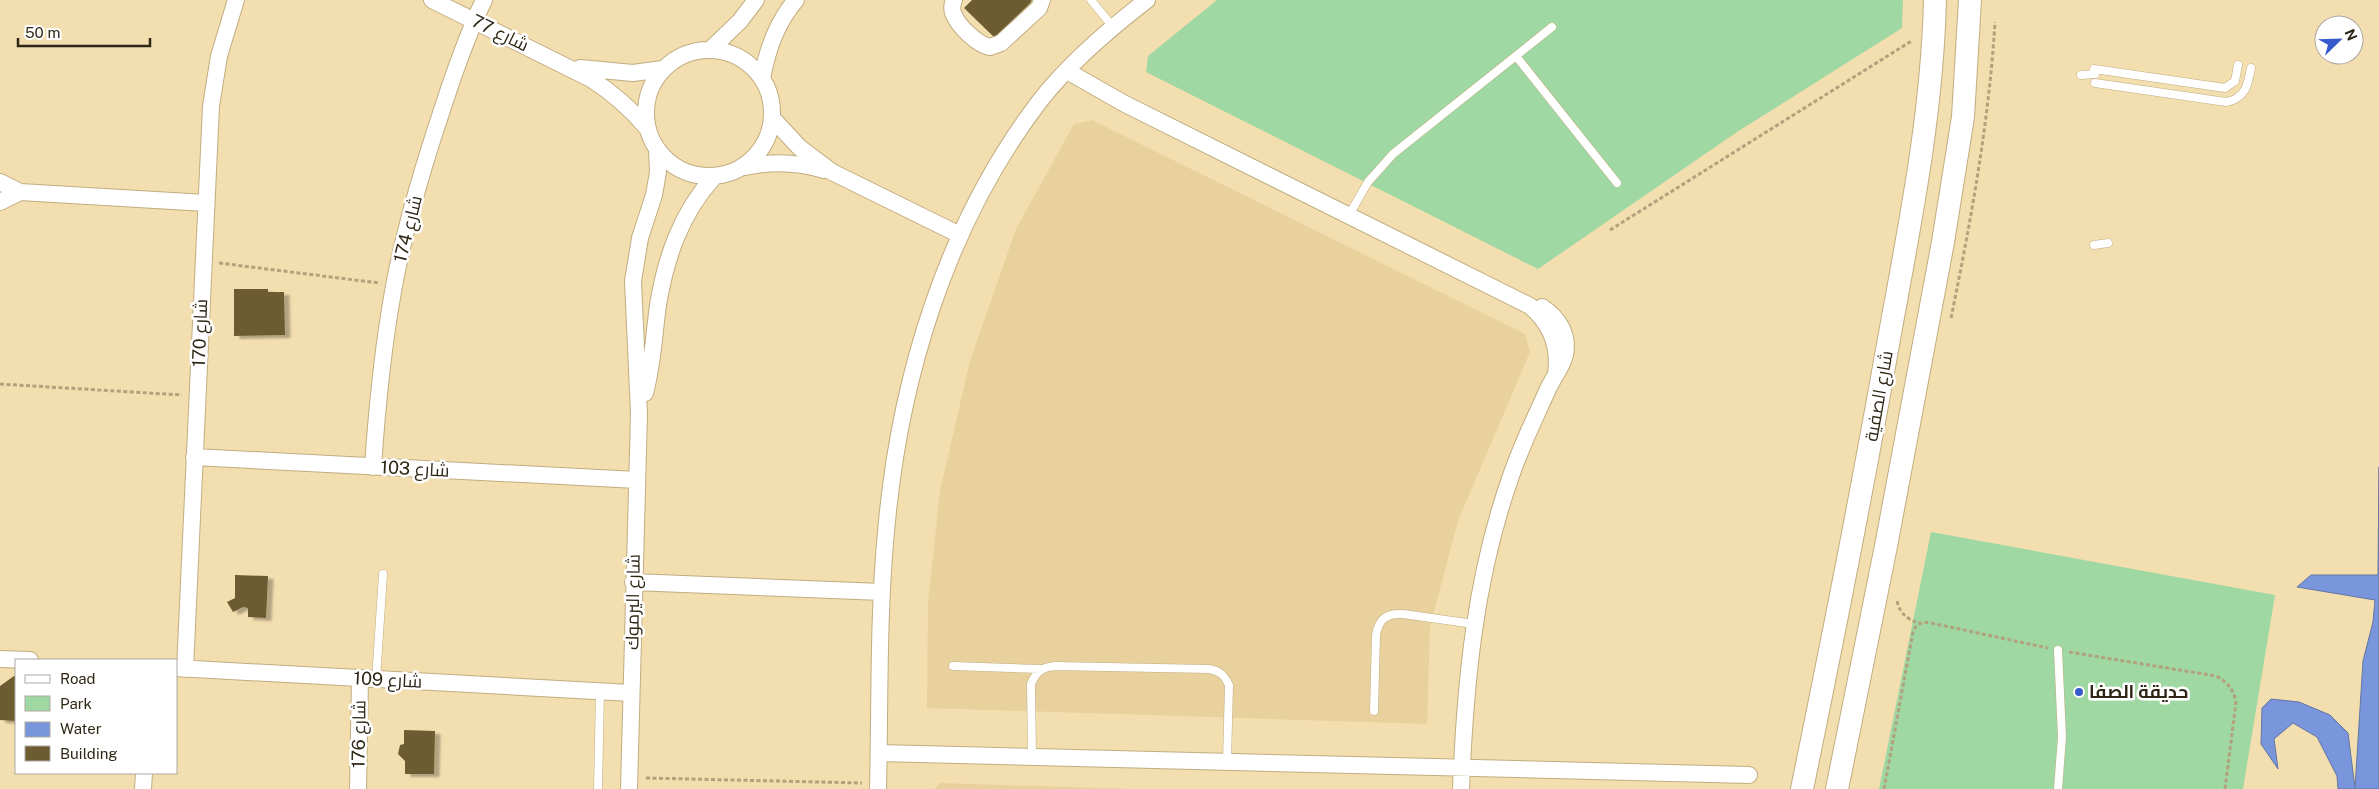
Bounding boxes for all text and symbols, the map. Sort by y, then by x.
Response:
street label: شارع 77 [467,10,532,57]
scale bar [18,15,150,47]
north arrow [2314,15,2364,65]
text: 50 m [25,24,60,41]
text: N [2341,27,2360,43]
street label: شارع 174 [389,193,428,265]
street label: شارع 170 [188,299,213,367]
street label: شارع الصفية [1860,349,1899,443]
street label: شارع 103 [380,456,450,483]
street label: شارع اليرموك [621,554,646,650]
legend [15,659,178,774]
street label: شارع 109 [353,667,423,694]
text: Road [60,670,96,687]
place label: حديقة الصفا [2089,681,2188,702]
marker: حديقة الصفا [2073,686,2085,698]
text: Park [60,695,92,712]
street label: شارع 176 [347,700,372,768]
text: Water [60,720,102,737]
text: Building [60,745,118,762]

